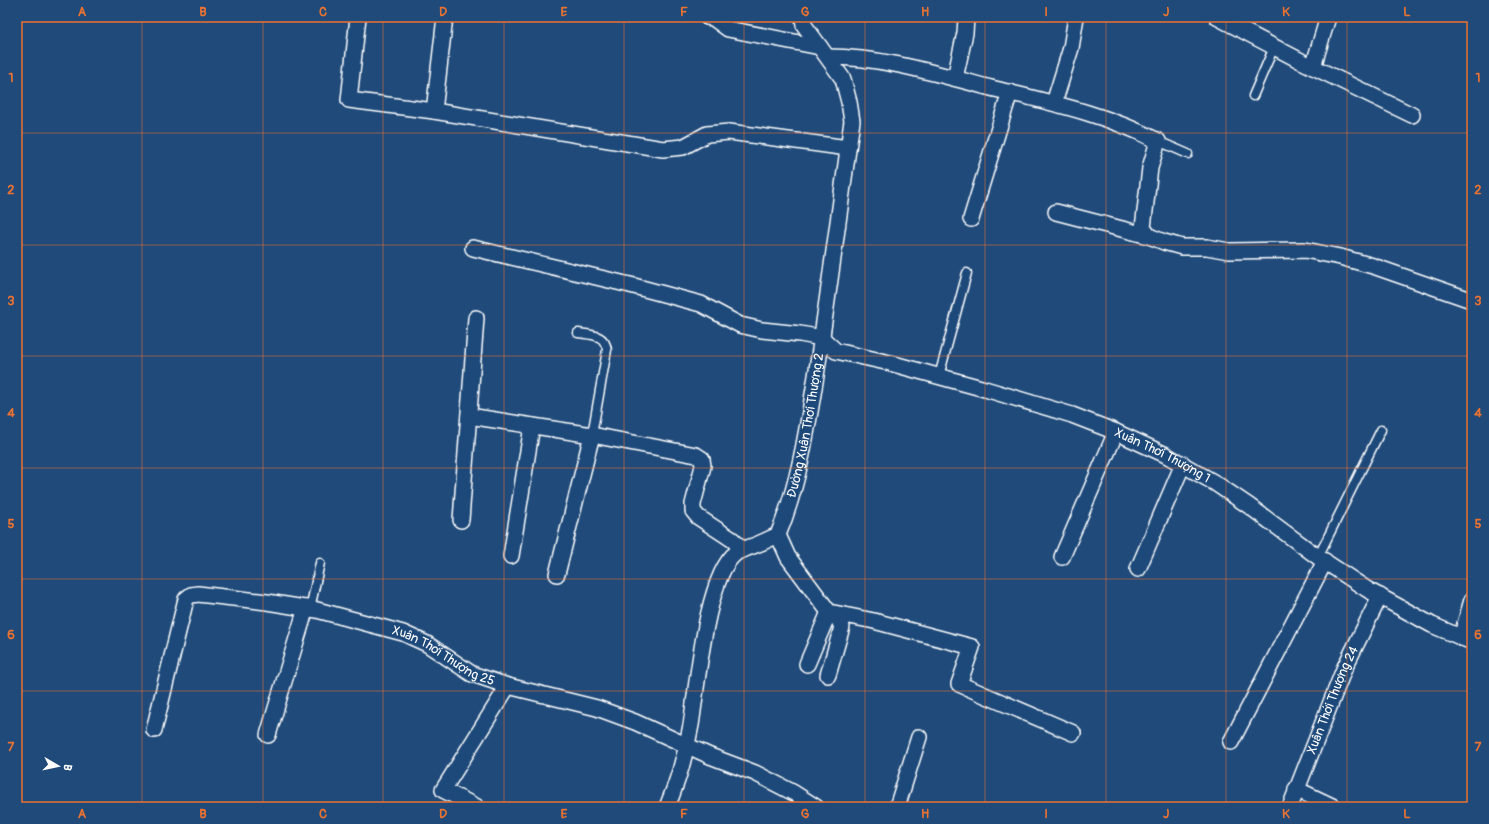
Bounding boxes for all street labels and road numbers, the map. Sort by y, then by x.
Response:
street label: Đường Xuân Thới Thượng 2 [783,352,827,500]
street label: Xuân Thới Thượng 1 [1112,425,1213,487]
street label: Xuân Thới Thượng 25 [391,623,497,689]
street label: Xuân Thới Thượng 24 [1303,643,1362,756]

